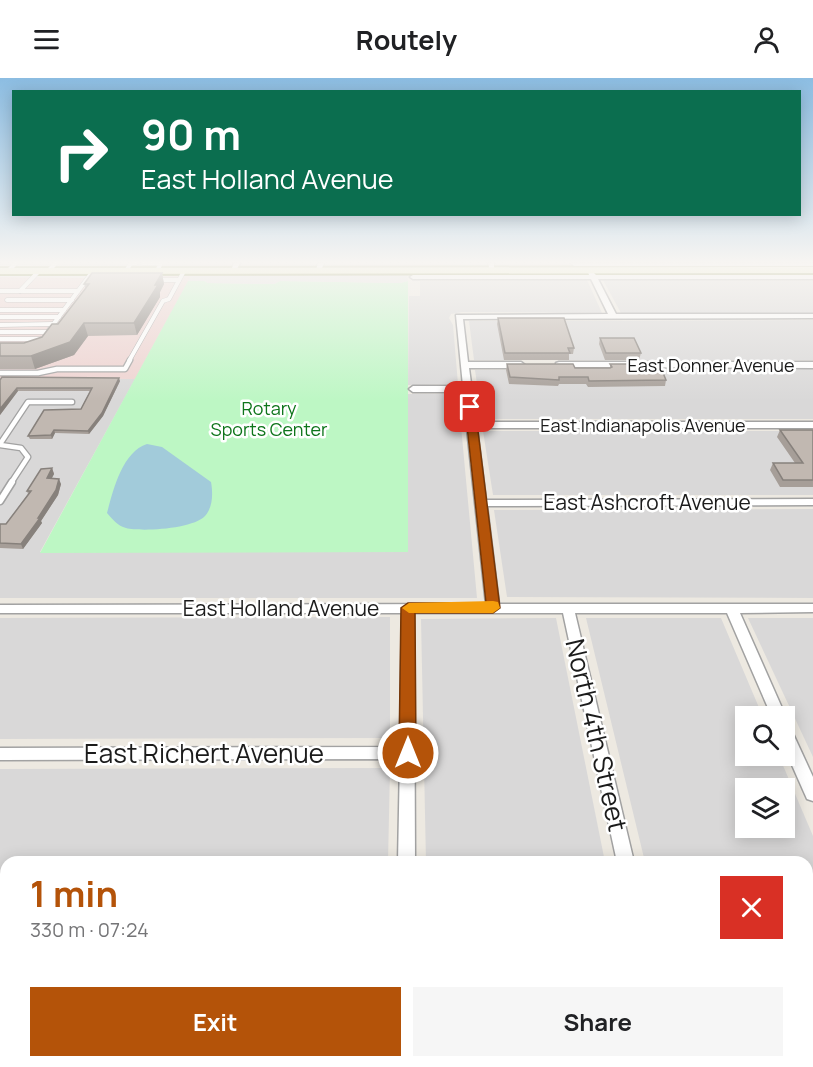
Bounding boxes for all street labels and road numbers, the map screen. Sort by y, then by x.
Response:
street label: East Donner Avenue [628,353,794,377]
street label: East Indianapolis Avenue [540,413,746,437]
street label: East Ashcroft Avenue [543,488,751,516]
street label: East Holland Avenue [183,594,379,622]
street label: North 4th Street [557,635,637,835]
street label: East Richert Avenue [84,735,324,771]

